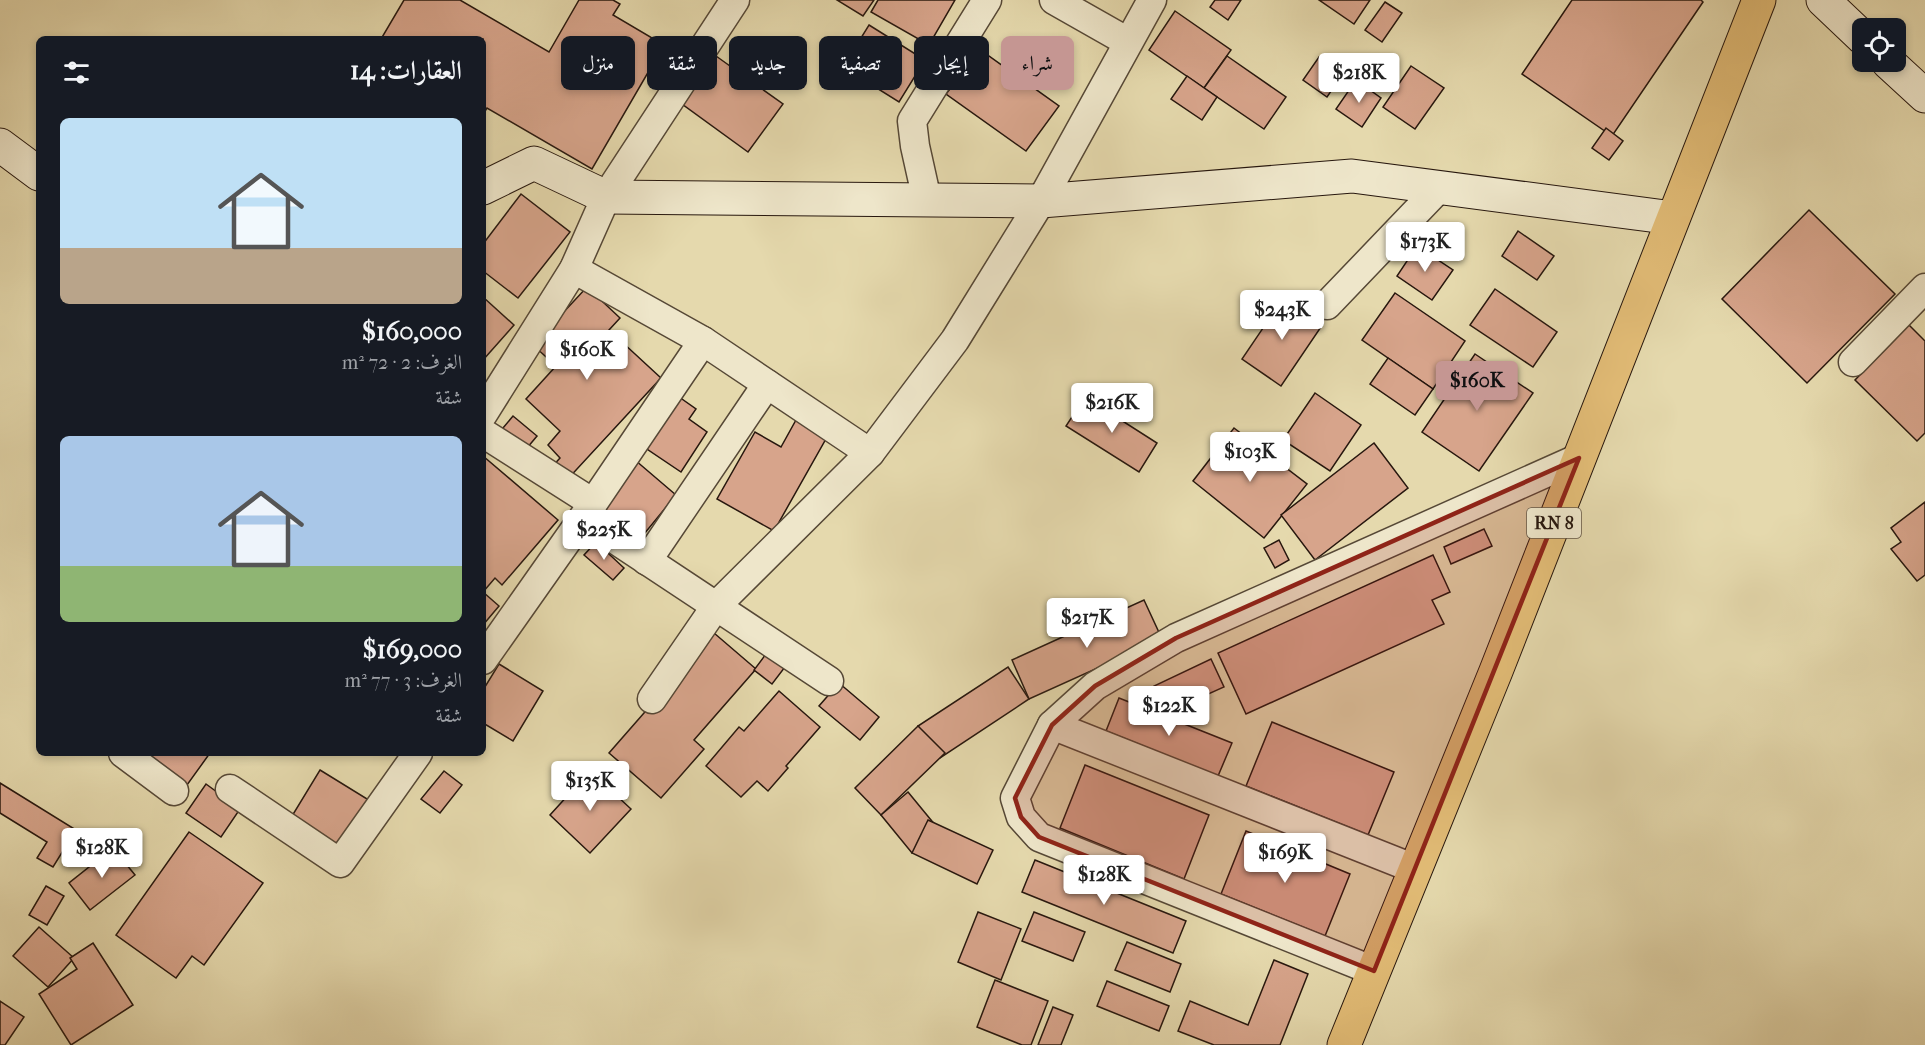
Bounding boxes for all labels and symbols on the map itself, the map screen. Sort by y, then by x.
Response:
pin: $218K [1317,53,1401,104]
pin: $173K [1383,222,1467,273]
pin: $243K [1240,290,1324,341]
pin: $160K [545,330,629,381]
pin: $160K [1435,361,1519,412]
pin: $216K [1070,383,1154,434]
pin: $103K [1208,432,1292,483]
road number: RN 8 [1527,508,1581,538]
pin: $225K [562,510,646,561]
pin: $217K [1045,598,1129,649]
pin: $122K [1127,686,1211,737]
pin: $135K [548,761,632,812]
pin: $128K [60,828,144,879]
pin: $169K [1243,833,1327,884]
pin: $128K [1062,855,1146,906]

